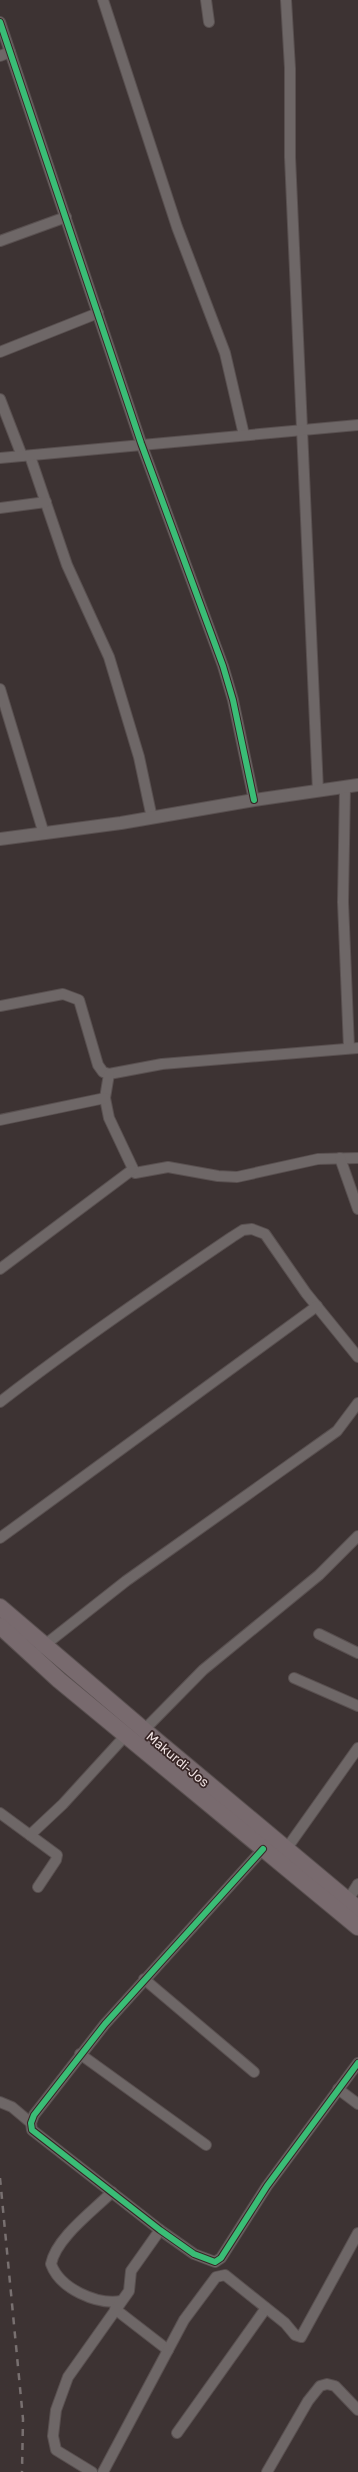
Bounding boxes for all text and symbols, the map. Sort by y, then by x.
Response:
street label: Makurdi-Jos [143,1728,213,1790]

